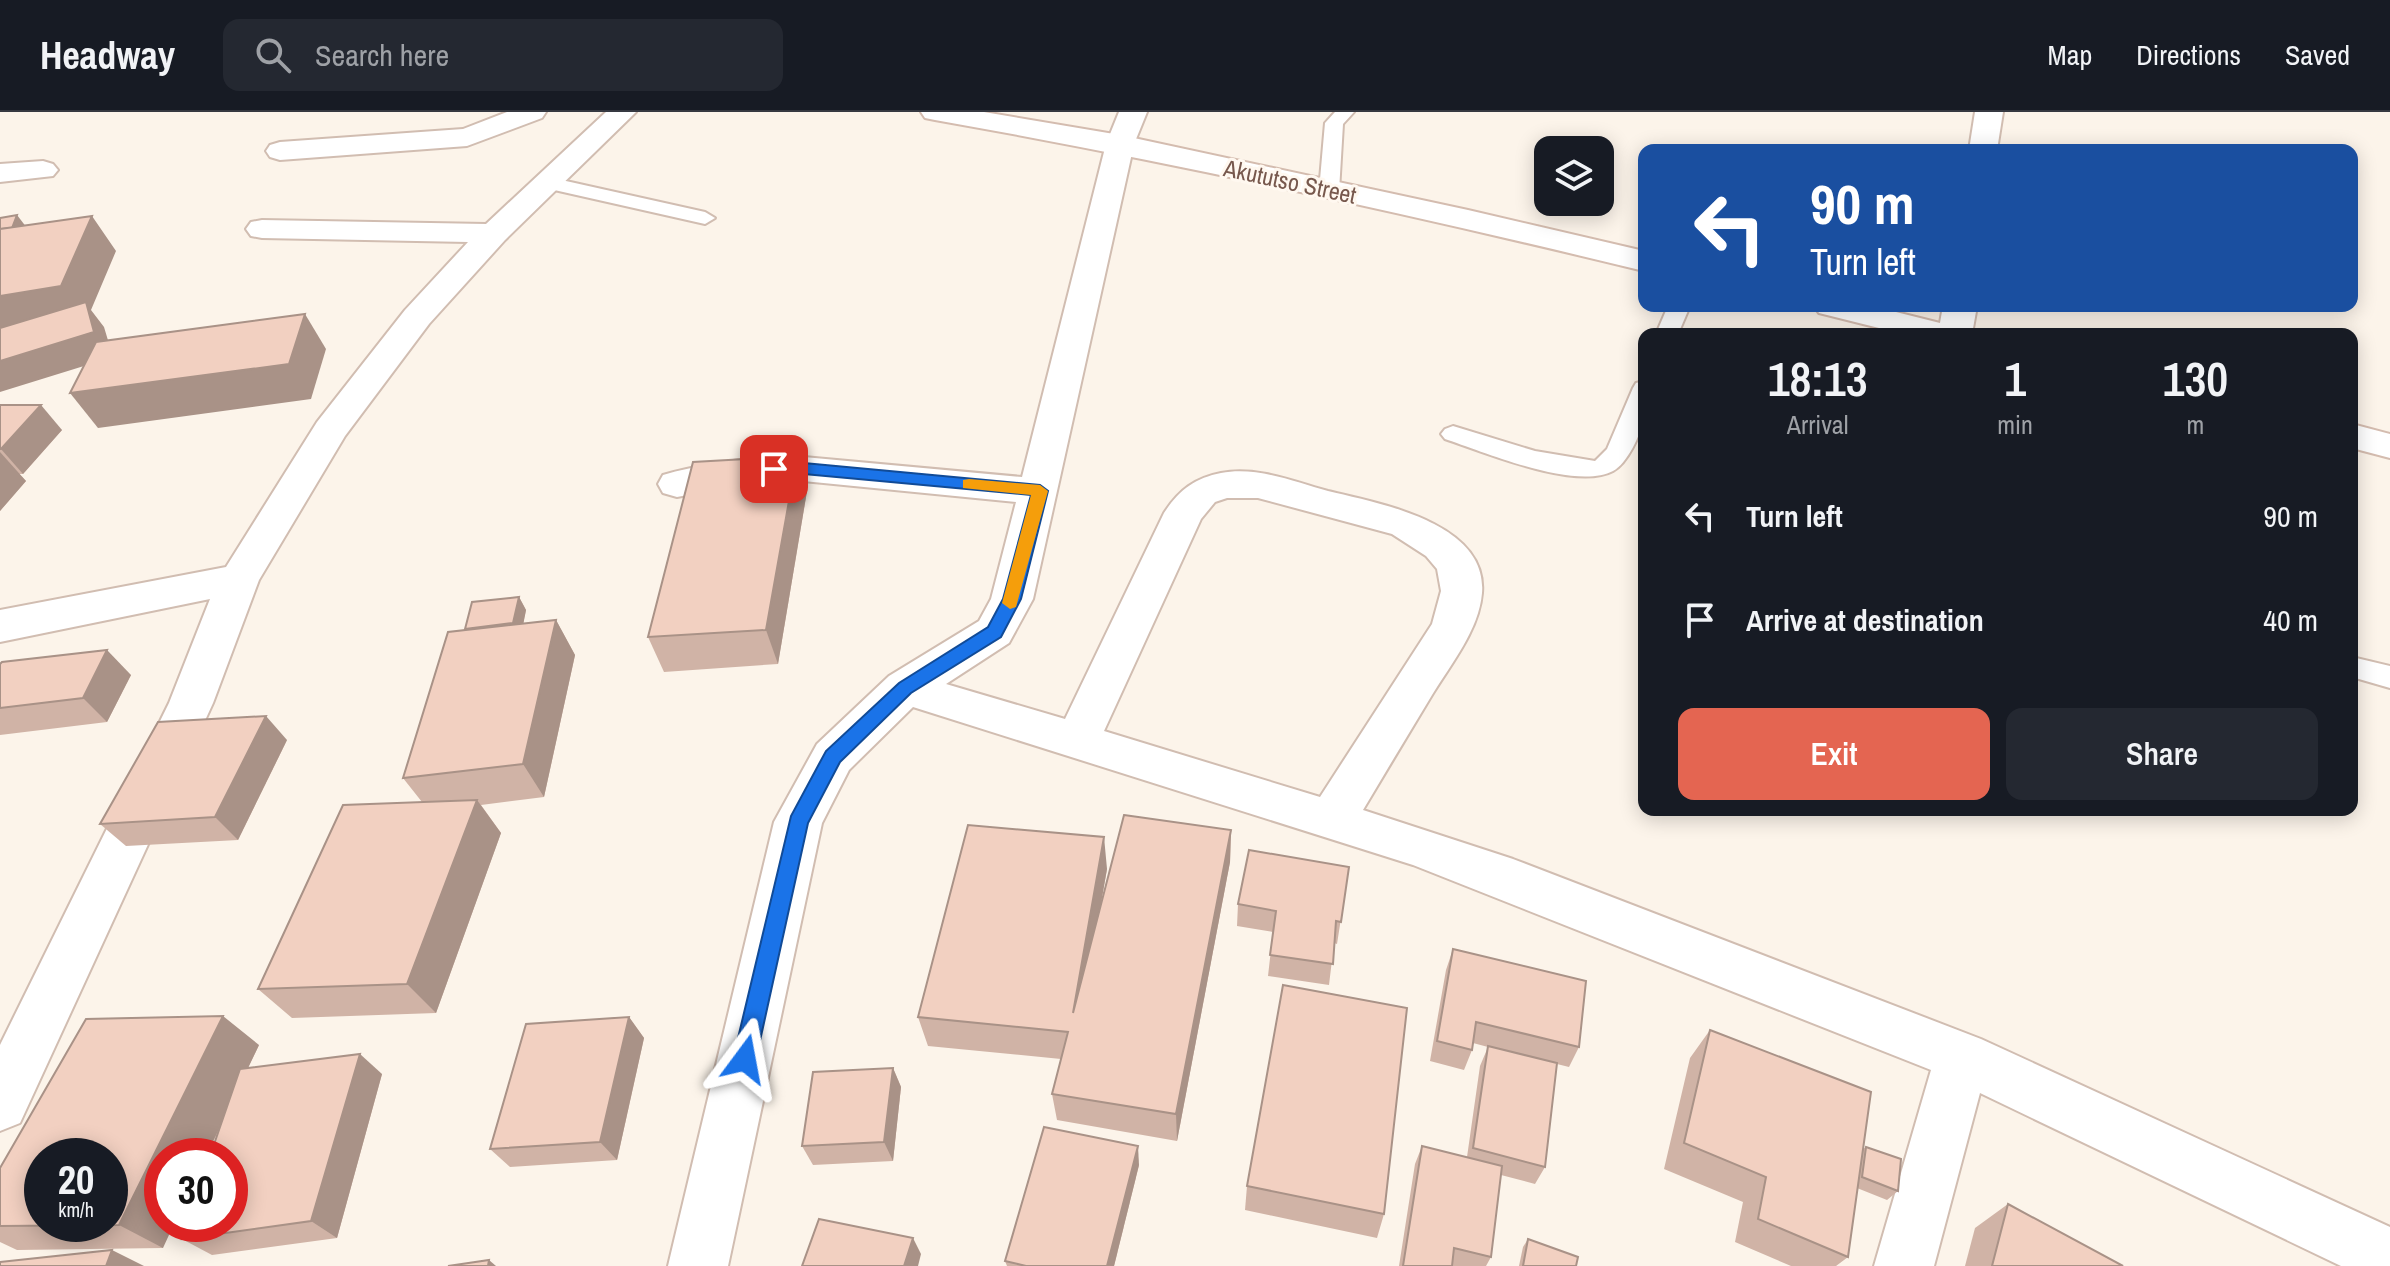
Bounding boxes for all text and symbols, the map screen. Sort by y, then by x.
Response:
search box [223,19,783,91]
text: Headway [40,30,175,81]
icon: search [251,33,295,77]
text: Search here [315,35,449,75]
text: Map [2048,36,2092,74]
text: Directions [2136,36,2241,74]
text: Saved [2285,36,2350,74]
map controls [1534,136,1614,216]
button: layers [1534,136,1614,216]
street label: Akututso Street [1220,151,1360,211]
text: 90 m [1810,166,1915,241]
icon: left [1678,176,1782,280]
text: Turn left [1810,238,1916,286]
text: 18:13 [1768,346,1868,411]
text: 1 [2004,346,2026,411]
text: 130 [2163,346,2228,411]
text: Arrival [1787,407,1848,442]
text: min [1997,407,2033,442]
text: m [2187,407,2204,442]
pin [740,435,808,503]
icon: arrive [752,447,796,491]
icon: left [1678,494,1722,538]
text: Turn left [1746,496,1843,536]
text: 90 m [2263,496,2318,536]
icon: arrive [1678,598,1722,642]
text: Arrive at destination [1746,600,1984,640]
text: 40 m [2263,600,2318,640]
button: Exit [1678,708,1990,800]
button: Share [2006,708,2318,800]
position arrow [703,1017,787,1101]
speed limit sign: 30 [144,1138,248,1242]
text: 20 [58,1153,94,1206]
text: km/h [58,1196,94,1223]

